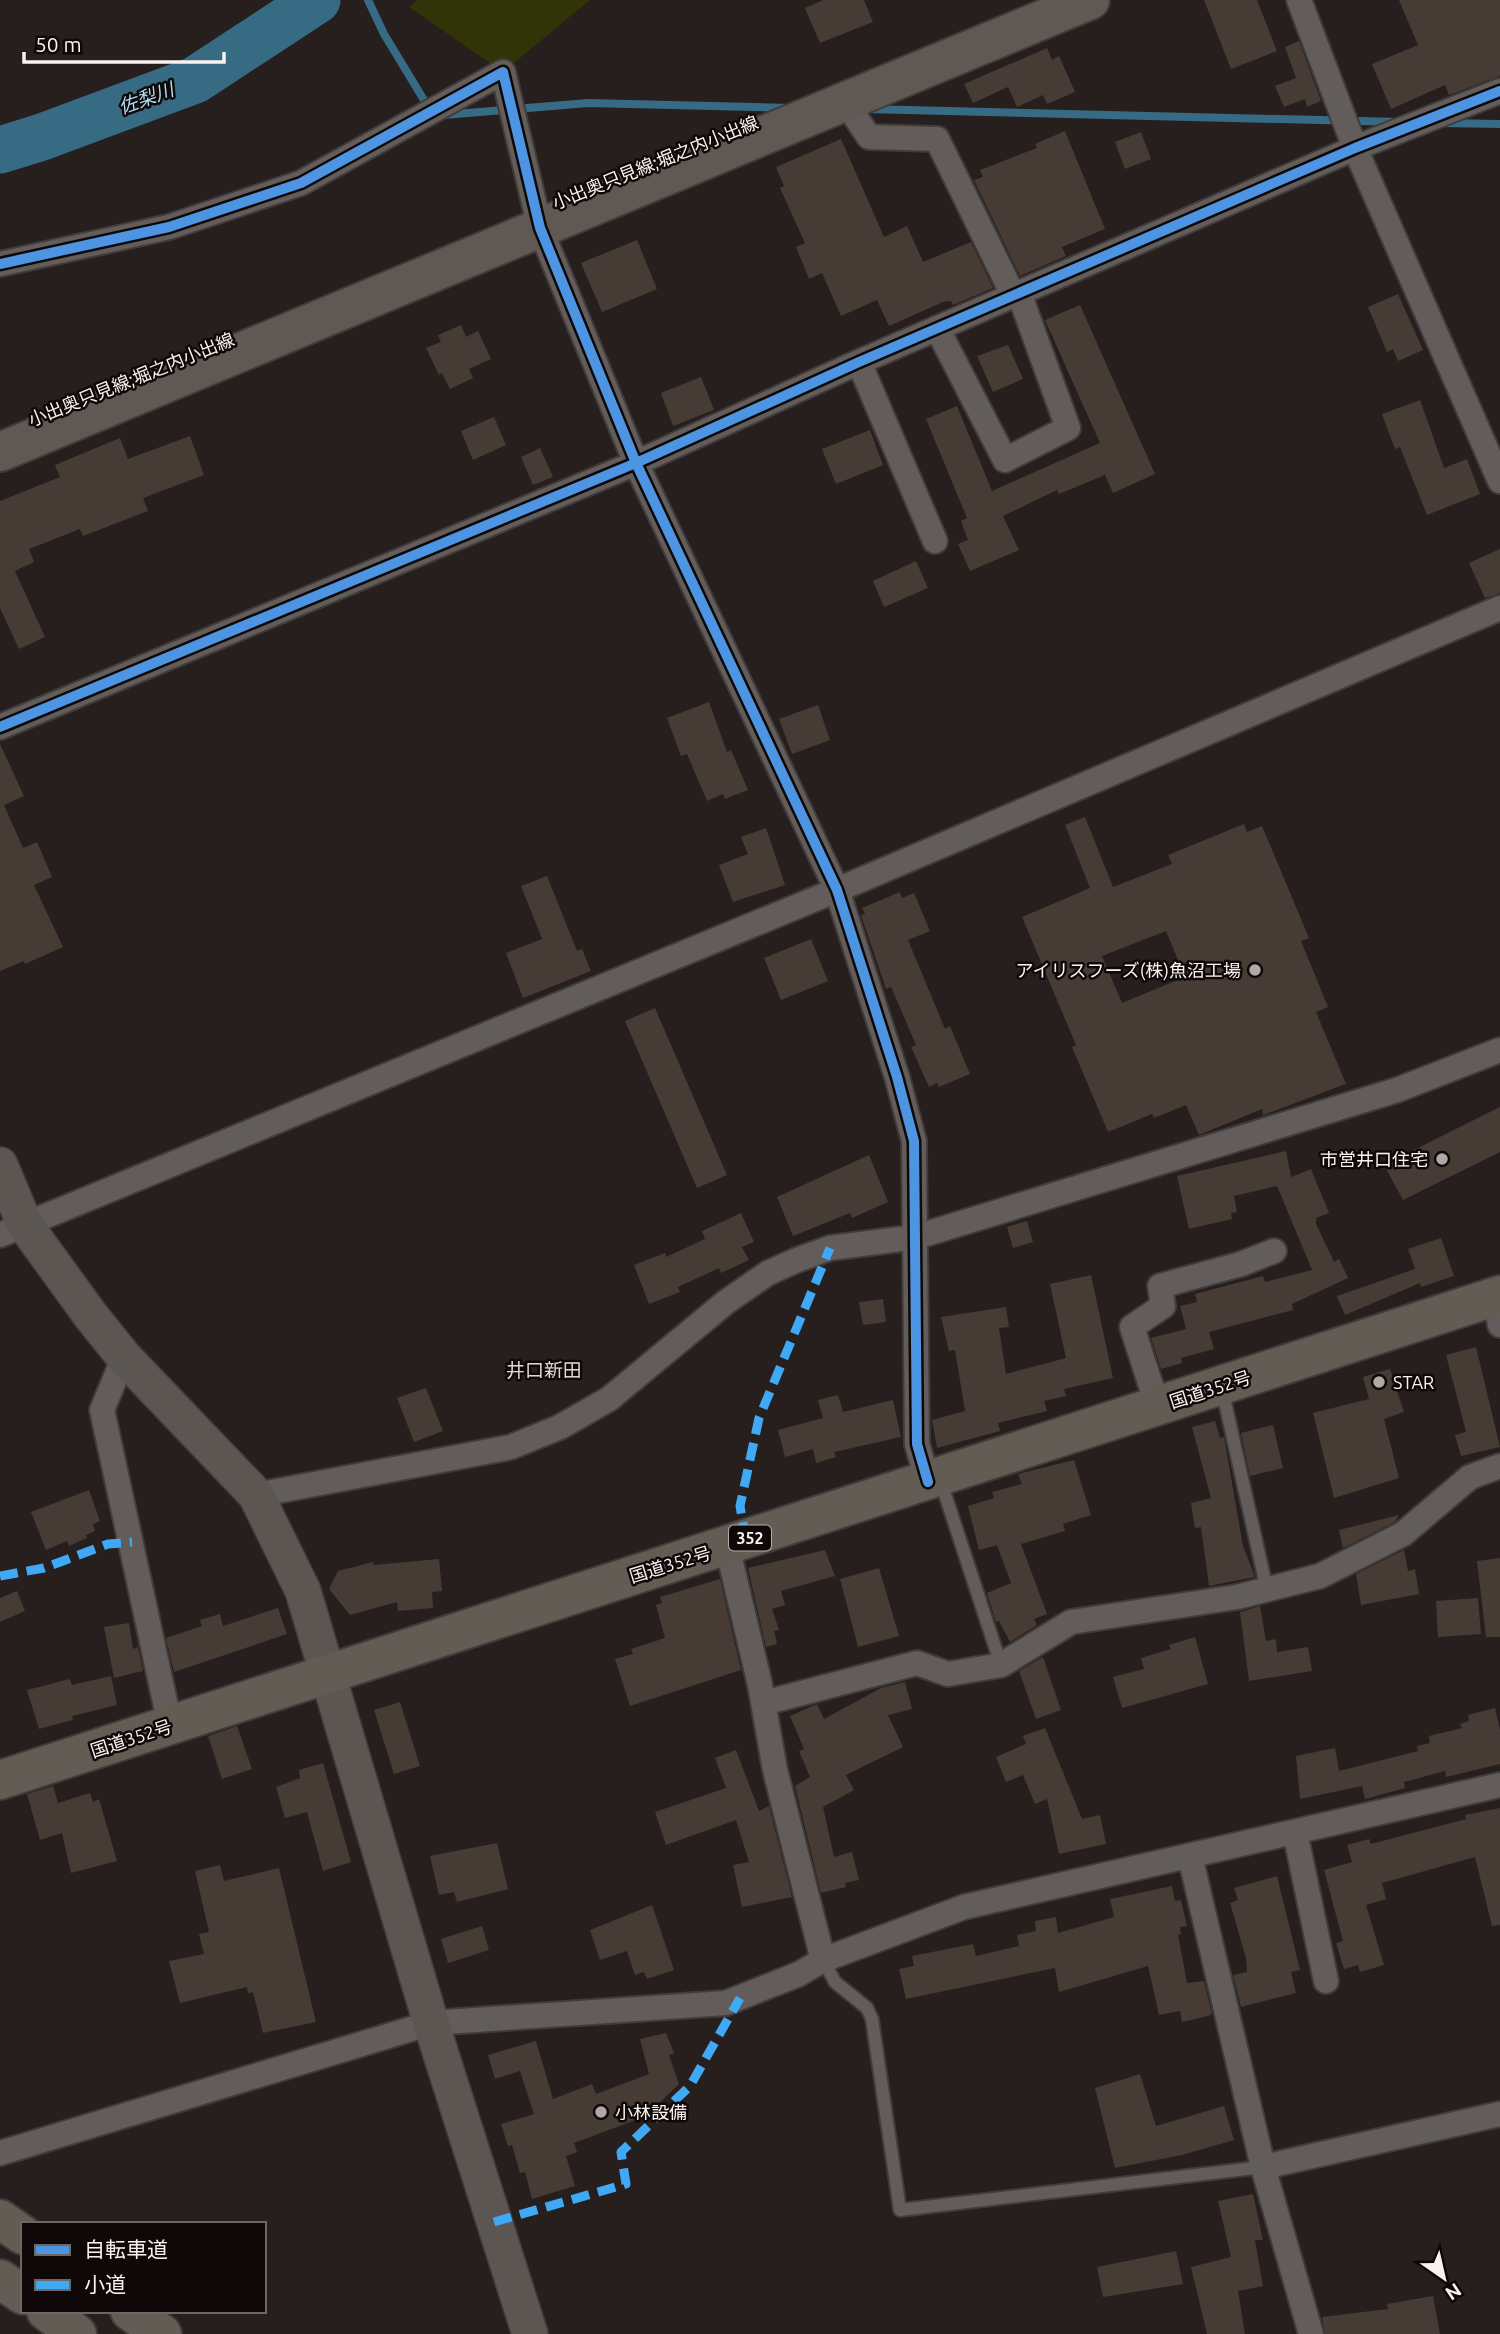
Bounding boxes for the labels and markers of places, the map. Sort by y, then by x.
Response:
place label: アイリスフーズ(株)魚沼工場 [1015,960,1241,981]
marker: アイリスフーズ(株)魚沼工場 [1247,962,1263,978]
place label: 市営井口住宅 [1320,1149,1428,1169]
marker: 市営井口住宅 [1434,1151,1450,1167]
place label: STAR [1393,1372,1434,1392]
marker: STAR [1371,1374,1387,1390]
place label: 小林設備 [615,2102,687,2122]
marker: 小林設備 [593,2104,609,2120]

